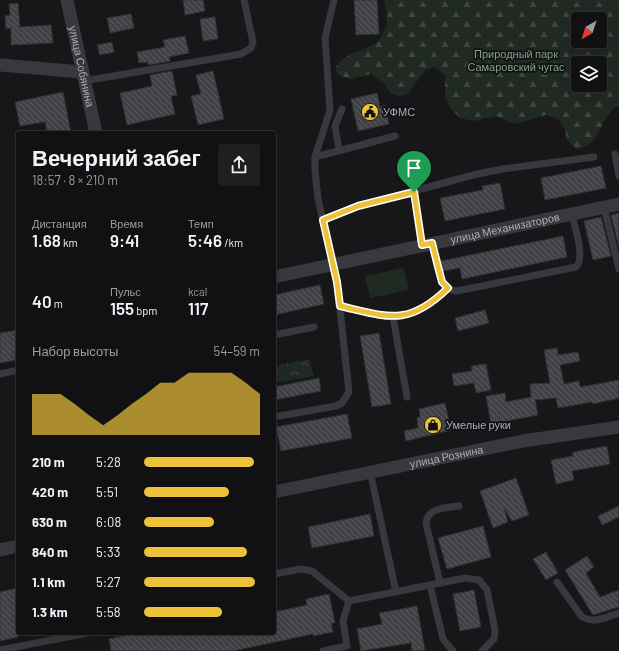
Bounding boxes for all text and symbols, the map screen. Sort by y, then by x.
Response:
north arrow [571,12,607,48]
map controls [571,12,607,92]
street label: улица Собянина [67,24,97,109]
park label: Природный парк Самаровский чугас [467,47,565,73]
button: layers [571,56,607,92]
public building icon: УФМС [360,102,380,122]
place label: УФМС [383,105,415,118]
text: Вечерний забег [32,144,201,170]
button: share [218,144,260,186]
pin [397,151,431,192]
icon: arrive [403,157,425,179]
text: 18:57 · 8 × 210 m [32,172,118,188]
street label: улица Механизаторов [449,210,561,246]
text: Дистанция [32,217,87,230]
text: Время [110,217,143,230]
text: Темп [188,217,214,230]
text: 1.68 [32,230,61,250]
text: 9:41 [110,230,139,250]
text: 5:46 [188,230,222,250]
text: km [61,236,78,249]
text: /km [222,236,243,249]
text: Пульс [110,285,141,298]
text: kcal [188,285,207,298]
text: 40 [32,291,52,311]
text: m [52,297,63,310]
text: 155 [110,298,134,318]
text: 117 [188,298,208,318]
text: bpm [134,304,157,317]
text: Набор высоты [32,343,118,359]
text: 54–59 m [213,343,260,359]
shop icon: Умелые руки [423,415,443,435]
place label: Умелые руки [446,418,511,431]
street label: улица Рознина [408,442,485,470]
text: 210 m [32,454,65,470]
text: 5:28 [96,454,121,470]
text: 420 m [32,484,68,500]
text: 5:51 [96,484,118,500]
text: 630 m [32,514,67,530]
text: 6:08 [96,514,121,530]
text: 840 m [32,544,68,560]
text: 5:33 [96,544,120,560]
text: 1.1 km [32,574,65,590]
text: 5:27 [96,574,120,590]
text: 1.3 km [32,604,68,620]
text: 5:58 [96,604,121,620]

